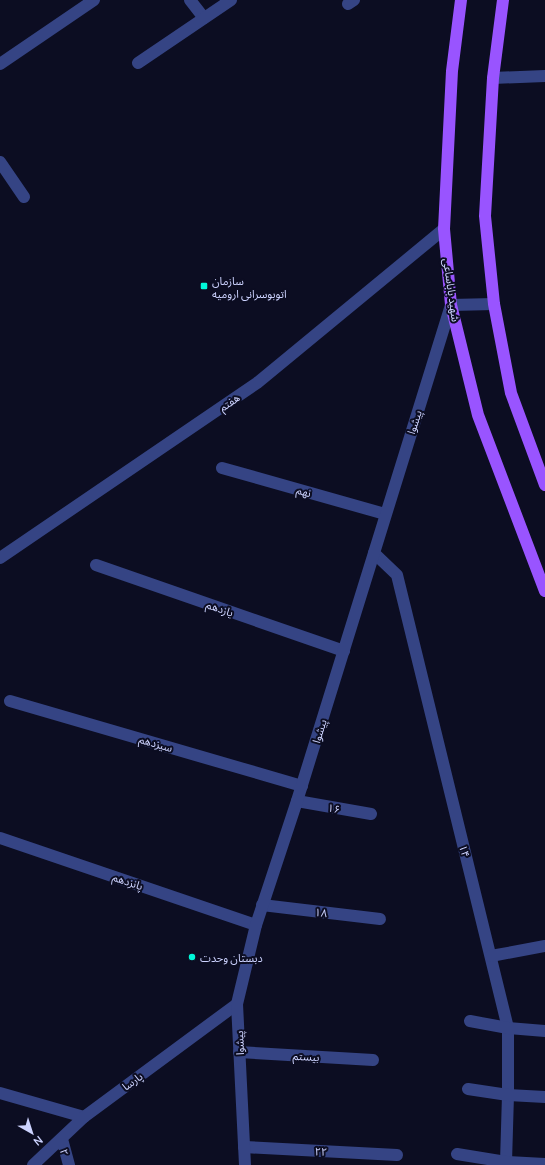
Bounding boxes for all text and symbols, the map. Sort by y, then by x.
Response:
street label: شهید باباساعی [440,257,464,323]
place label: سازمان اتوبوسرانی ارومیه [212,273,287,301]
marker: سازمان اتوبوسرانی ارومیه [199,281,209,291]
street label: هفتم [216,390,243,416]
street label: پیشوا [403,408,426,436]
street label: نهم [294,482,313,502]
street label: یازدهم [204,596,236,622]
street label: پیشوا [308,717,331,745]
street label: سیزدهم [137,731,175,757]
street label: ۱۶ [326,800,342,816]
street label: ۱۴ [456,843,474,859]
street label: پانزدهم [110,869,145,895]
street label: ۱۸ [314,904,329,920]
place label: دبستان وحدت [200,950,263,965]
marker: دبستان وحدت [187,952,197,962]
street label: پیشوا [231,1030,248,1056]
street label: بیستم [292,1048,320,1066]
street label: پارسا [119,1068,146,1094]
north arrow [12,1113,52,1153]
text: N [31,1133,46,1150]
street label: ۲۲ [314,1143,328,1159]
street label: ۲ [57,1147,73,1157]

